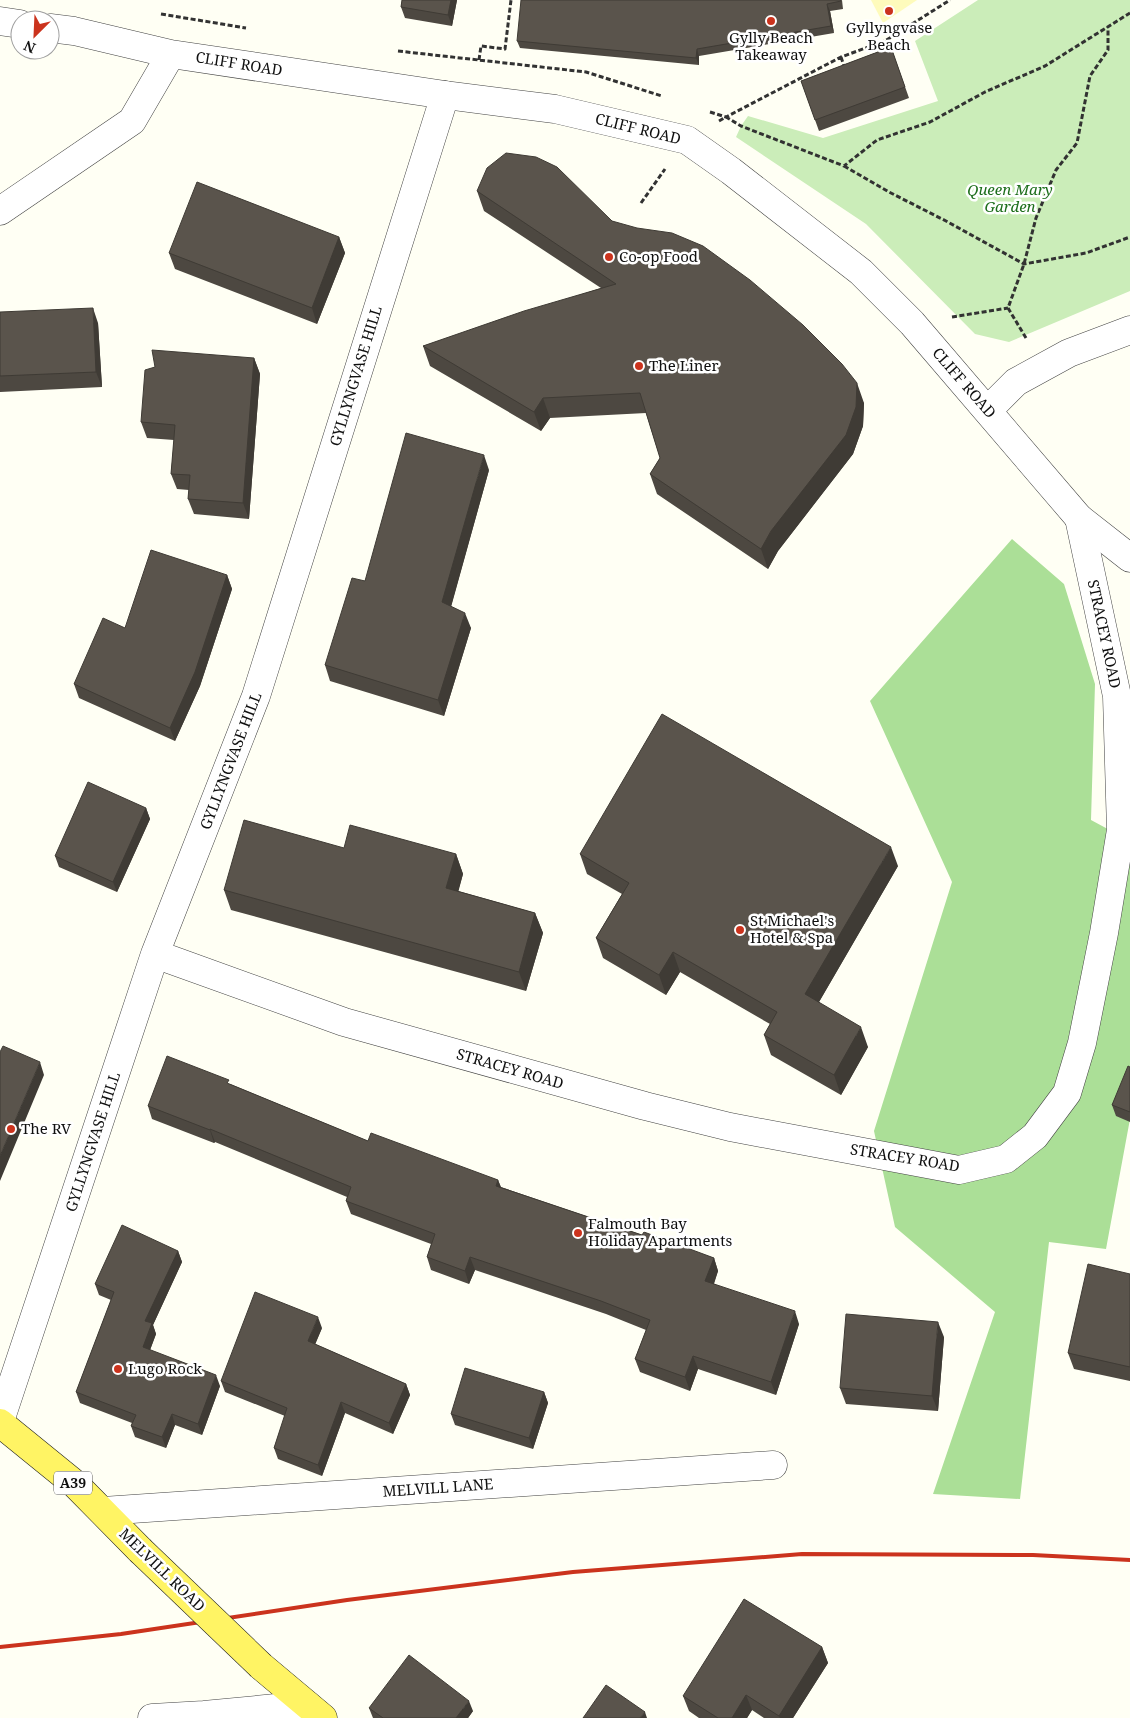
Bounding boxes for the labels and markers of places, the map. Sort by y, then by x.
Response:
marker: Gyllyngvase Beach [883,5,895,17]
marker: Gylly Beach Takeaway [765,15,777,27]
place label: Gyllyngvase Beach [846,17,932,54]
place label: Gylly Beach Takeaway [729,27,813,64]
place label: Co-op Food [619,246,698,266]
marker: Co-op Food [603,251,615,263]
place label: The Liner [649,355,719,375]
marker: The Liner [633,360,645,372]
place label: St Michael's Hotel & Spa [750,910,835,947]
marker: St Michael's Hotel & Spa [734,924,746,936]
place label: The RV [21,1118,72,1138]
marker: The RV [5,1123,17,1135]
place label: Falmouth Bay Holiday Apartments [588,1213,732,1250]
marker: Falmouth Bay Holiday Apartments [572,1227,584,1239]
place label: Lugo Rock [128,1358,202,1378]
marker: Lugo Rock [112,1363,124,1375]

